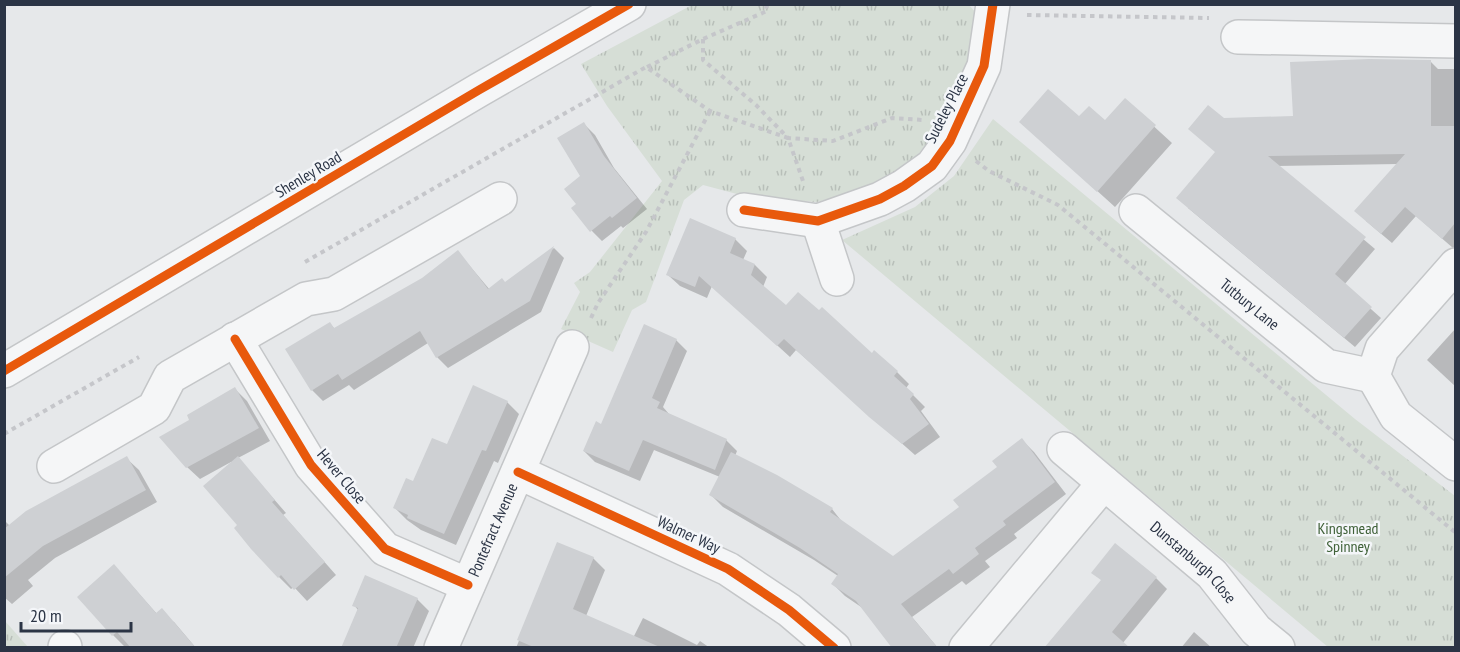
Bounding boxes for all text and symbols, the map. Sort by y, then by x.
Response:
street label: Sudeley Place [920,70,972,146]
street label: Shenley Road [271,146,345,202]
street label: Tutbury Lane [1216,274,1284,334]
street label: Hever Close [313,444,371,508]
street label: Pontefract Avenue [463,480,522,580]
street label: Walmer Way [654,511,724,557]
street label: Dunstanburgh Close [1146,516,1241,607]
park label: Kingsmead Spinney [1317,518,1379,556]
scale bar [21,595,130,633]
text: 20 m [30,604,62,627]

